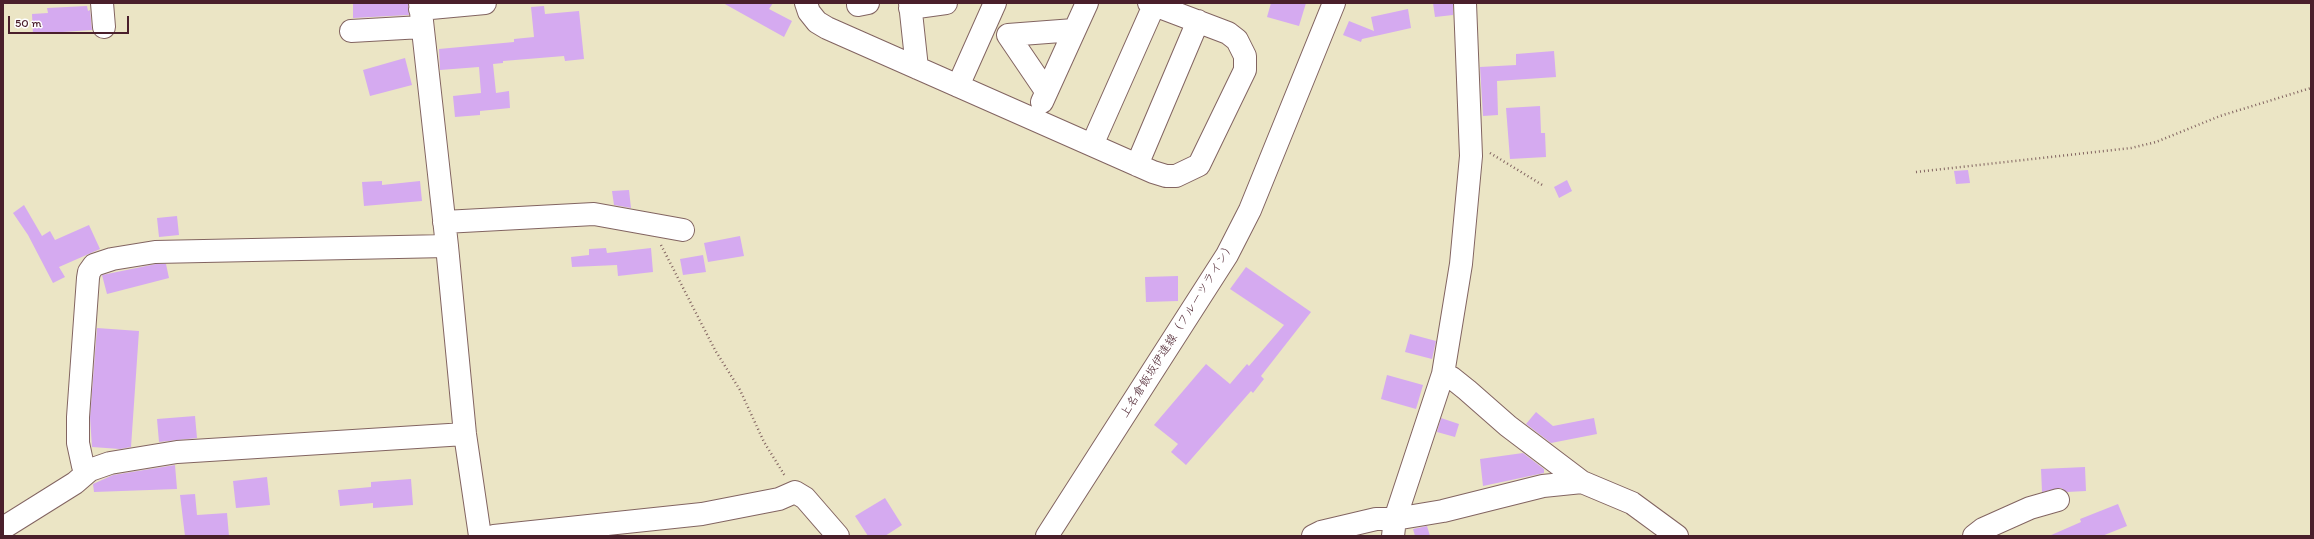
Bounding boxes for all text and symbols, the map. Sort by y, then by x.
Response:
scale bar [10,8,131,34]
text: 50 m [15,16,41,30]
street label: 上名倉飯坂伊達線（フルーツライン） [1118,239,1238,421]

